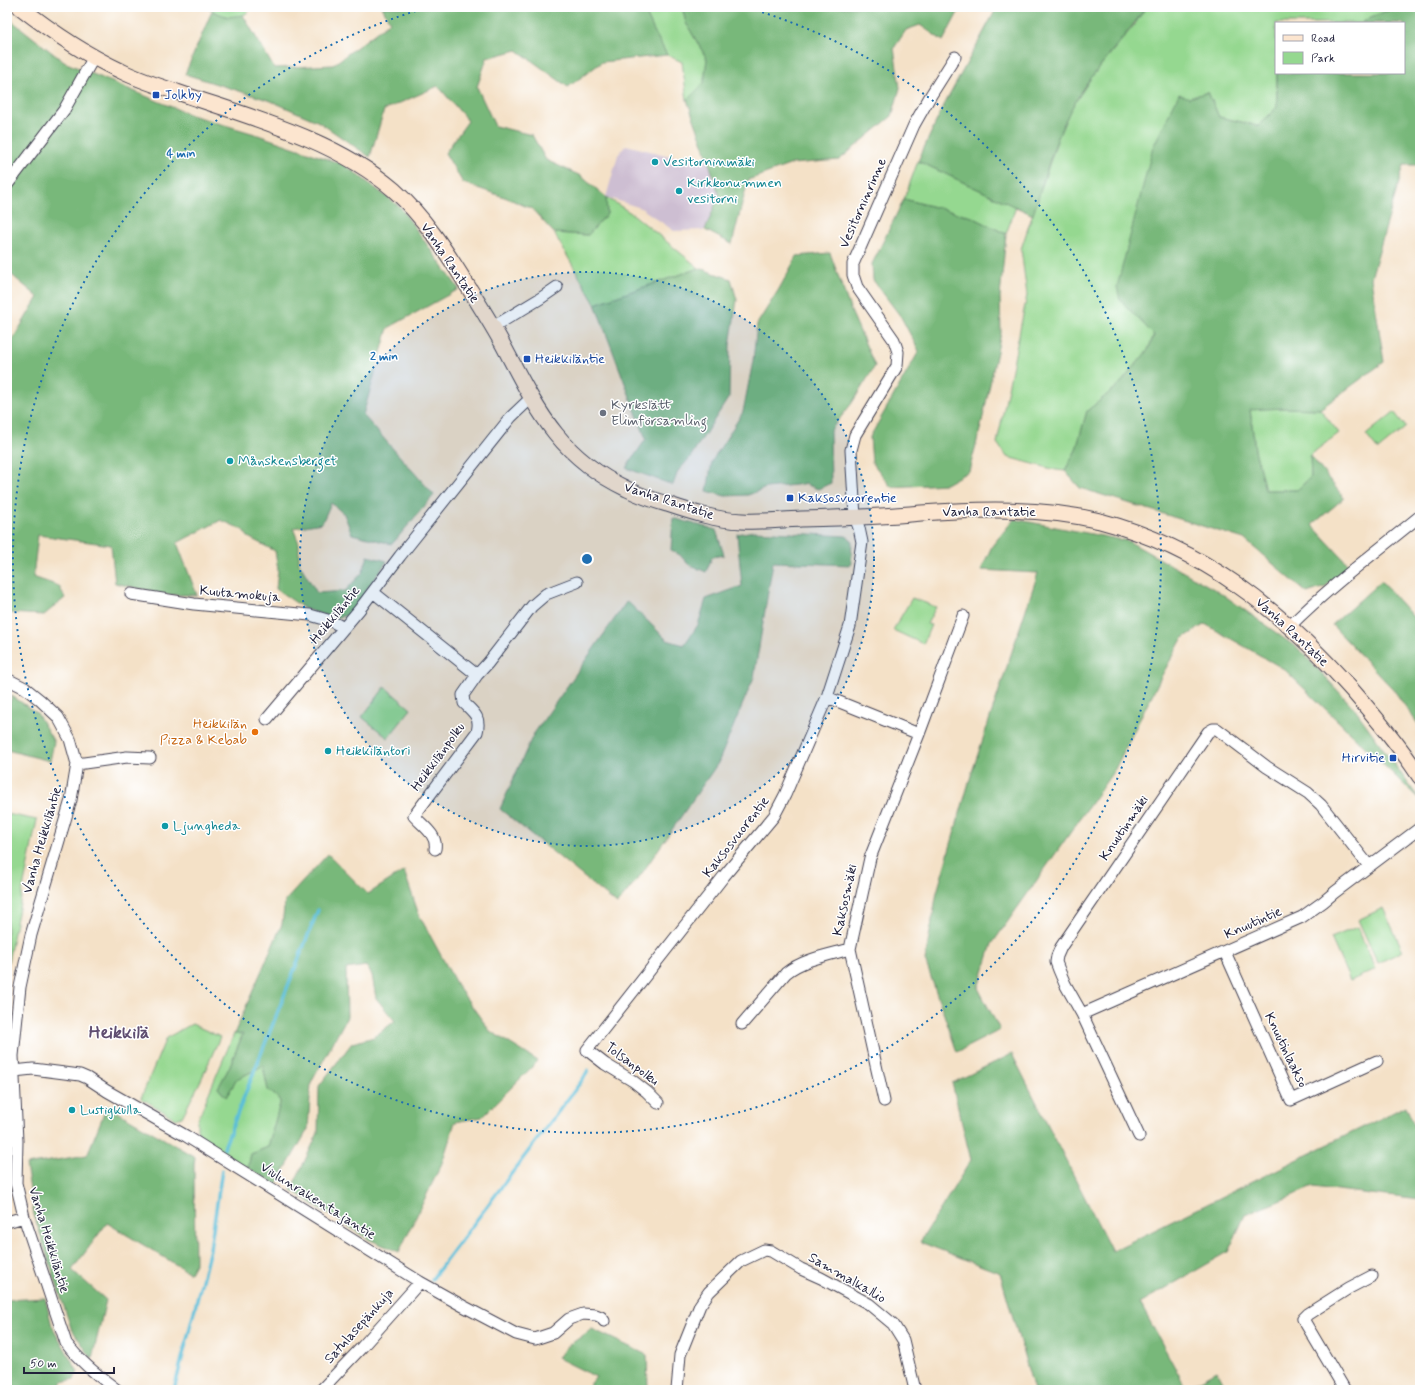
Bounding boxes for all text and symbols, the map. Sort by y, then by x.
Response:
legend [1275,22,1405,74]
text: Road [1311,31,1335,47]
text: Park [1311,51,1335,67]
place label: Jolkby [164,86,202,104]
marker: Jolkby [151,90,161,100]
text: 4 min [166,146,196,162]
place label: Vesitorninmäki [663,153,755,171]
street label: Vesitorninrinne [835,155,891,251]
marker: Vesitorninmäki [650,157,660,167]
place label: Kirkkonummen vesitorni [687,174,782,208]
marker: Kirkkonummen vesitorni [674,186,684,196]
street label: Vanha Rantatie [416,219,484,307]
text: 2 min [370,349,398,365]
place label: Heikkiläntie [535,350,605,368]
marker: Heikkiläntie [522,354,532,364]
place label: Kyrkslätt Elimförsamling [611,396,707,432]
marker: Kyrkslätt Elimförsamling [598,408,608,418]
place label: Månskensberget [238,452,337,472]
marker: Månskensberget [225,456,235,466]
street label: Vanha Rantatie [622,478,716,524]
place label: Kaksosvuorentie [798,489,897,507]
marker: Kaksosvuorentie [785,493,795,503]
street label: Vanha Rantatie [942,503,1036,521]
centre of rings [580,552,594,566]
street label: Kuutamokuja [199,581,282,607]
street label: Heikkiläntie [306,582,364,648]
street label: Vanha Rantatie [1252,594,1332,671]
place label: Heikkilän Pizza & Kebab [160,715,247,749]
street label: Heikkilänpolku [407,719,469,795]
marker: Heikkilän Pizza & Kebab [250,727,260,737]
place label: Heikkiläntori [336,742,411,760]
marker: Heikkiläntori [323,746,333,756]
place label: Hirvitie [1342,749,1385,767]
marker: Hirvitie [1388,753,1398,763]
street label: Vanha Heikkiläntie [18,784,66,896]
street label: Kaksosvuorentie [699,792,774,881]
street label: Knuutinmäki [1095,792,1153,864]
place label: Ljungheda [173,817,241,835]
marker: Ljungheda [160,821,170,831]
street label: Kaksosmäki [829,863,861,937]
street label: Knuutintie [1221,902,1285,944]
street label: Knuutinlaakso [1260,1010,1312,1090]
district label: Heikkilä [89,1021,149,1045]
street label: Tolsanpolku [601,1038,663,1090]
place label: Lustigkulla [80,1101,141,1119]
marker: Lustigkulla [67,1105,77,1115]
street label: Viulunrakentajantie [257,1158,379,1244]
street label: Vanha Heikkiläntie [24,1185,74,1296]
street label: Sammalkallio [805,1249,889,1307]
street label: Satulasepänkuja [320,1284,398,1368]
scale bar [24,1349,114,1375]
text: 50 m [30,1356,57,1372]

